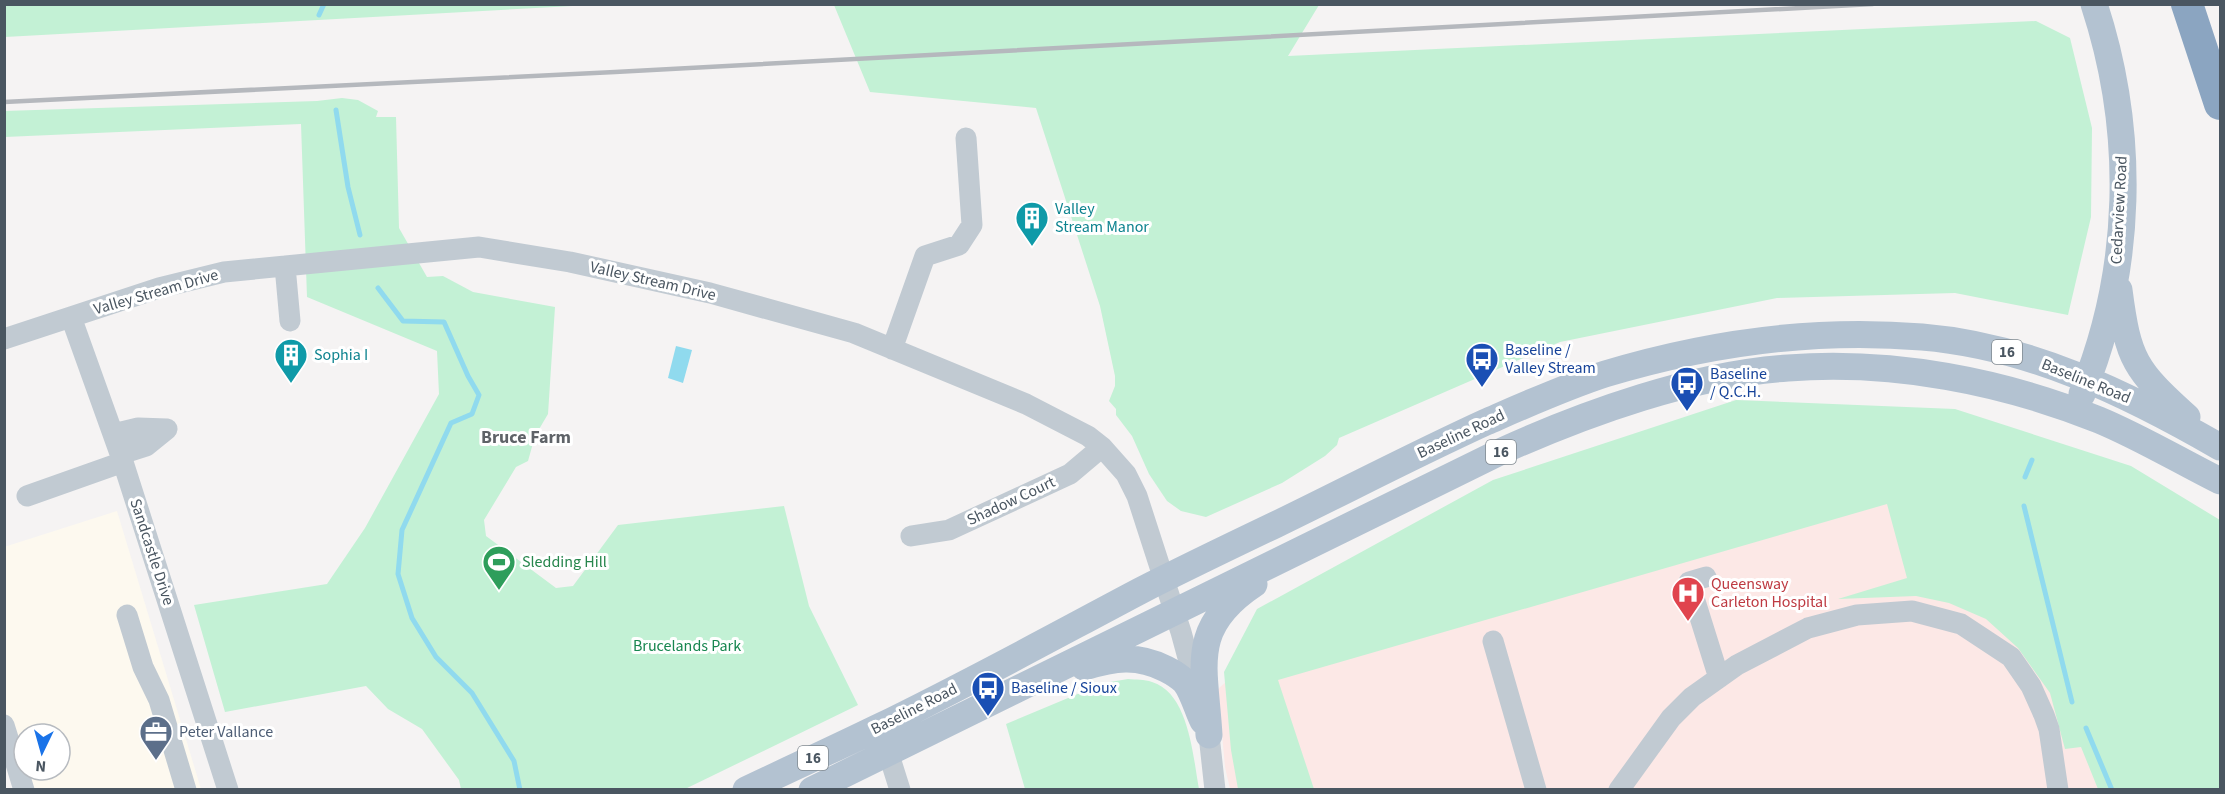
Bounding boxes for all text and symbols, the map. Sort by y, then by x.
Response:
street label: Cedarview Road [2105,155,2133,265]
place label: Valley Stream Manor [1055,198,1149,238]
building icon: Valley Stream Manor [1014,200,1050,247]
street label: Valley Stream Drive [588,256,718,306]
street label: Valley Stream Drive [91,264,221,320]
building icon: Sophia I [273,337,309,384]
place label: Baseline / Valley Stream [1505,339,1596,379]
road number: 16 [1992,340,2022,364]
bus stop icon: Baseline / Valley Stream [1464,341,1500,388]
place label: Sophia I [314,344,368,366]
street label: Baseline Road [2038,353,2134,409]
place label: Baseline / Q.C.H. [1710,363,1767,403]
bus stop icon: Baseline / Q.C.H. [1669,365,1705,412]
street label: Baseline Road [1414,404,1508,464]
district label: Bruce Farm [481,425,571,450]
road number: 16 [1486,440,1516,464]
street label: Shadow Court [963,471,1059,531]
street label: Sandcastle Drive [124,496,180,608]
sports icon: Sledding Hill [481,544,517,591]
place label: Sledding Hill [522,551,607,573]
place label: Queensway Carleton Hospital [1711,573,1827,613]
hospital icon: Queensway Carleton Hospital [1670,575,1706,622]
park label: Brucelands Park [633,635,741,657]
bus stop icon: Baseline / Sioux [970,670,1006,717]
place label: Baseline / Sioux [1011,677,1117,699]
street label: Baseline Road [867,678,961,740]
office icon: Peter Vallance [138,714,174,761]
place label: Peter Vallance [179,721,273,743]
north arrow [12,722,72,782]
road number: 16 [798,746,828,770]
text: N [35,755,47,777]

